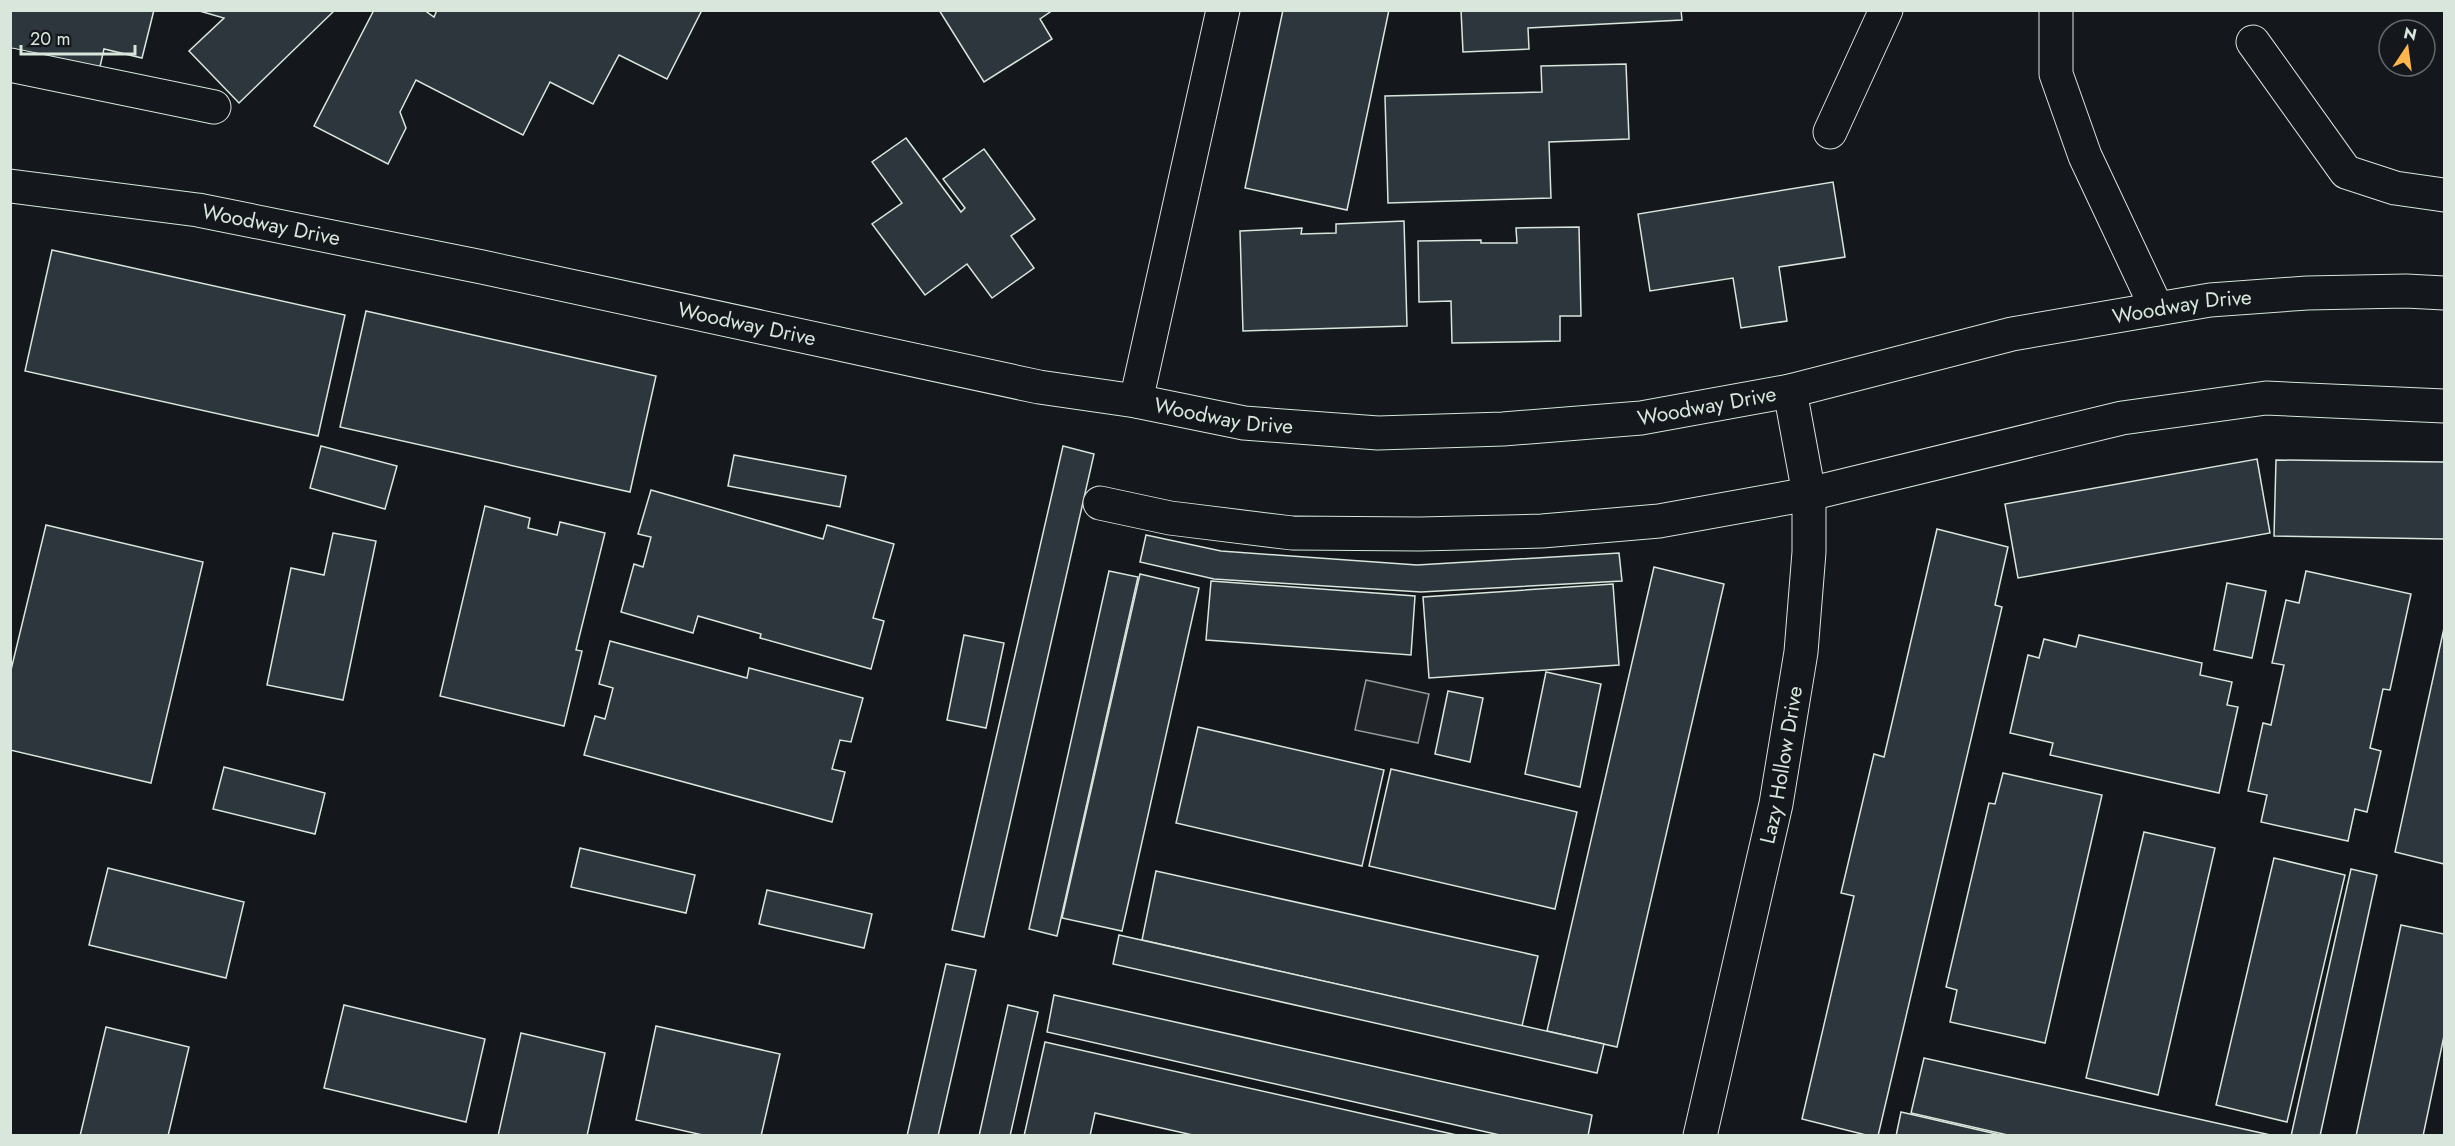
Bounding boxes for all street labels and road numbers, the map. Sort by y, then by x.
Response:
street label: Woodway Drive [199,196,343,253]
street label: Woodway Drive [2110,282,2253,332]
street label: Woodway Drive [675,295,819,354]
street label: Woodway Drive [1635,379,1779,433]
street label: Woodway Drive [1151,390,1294,442]
street label: Lazy Hollow Drive [1752,684,1810,847]

